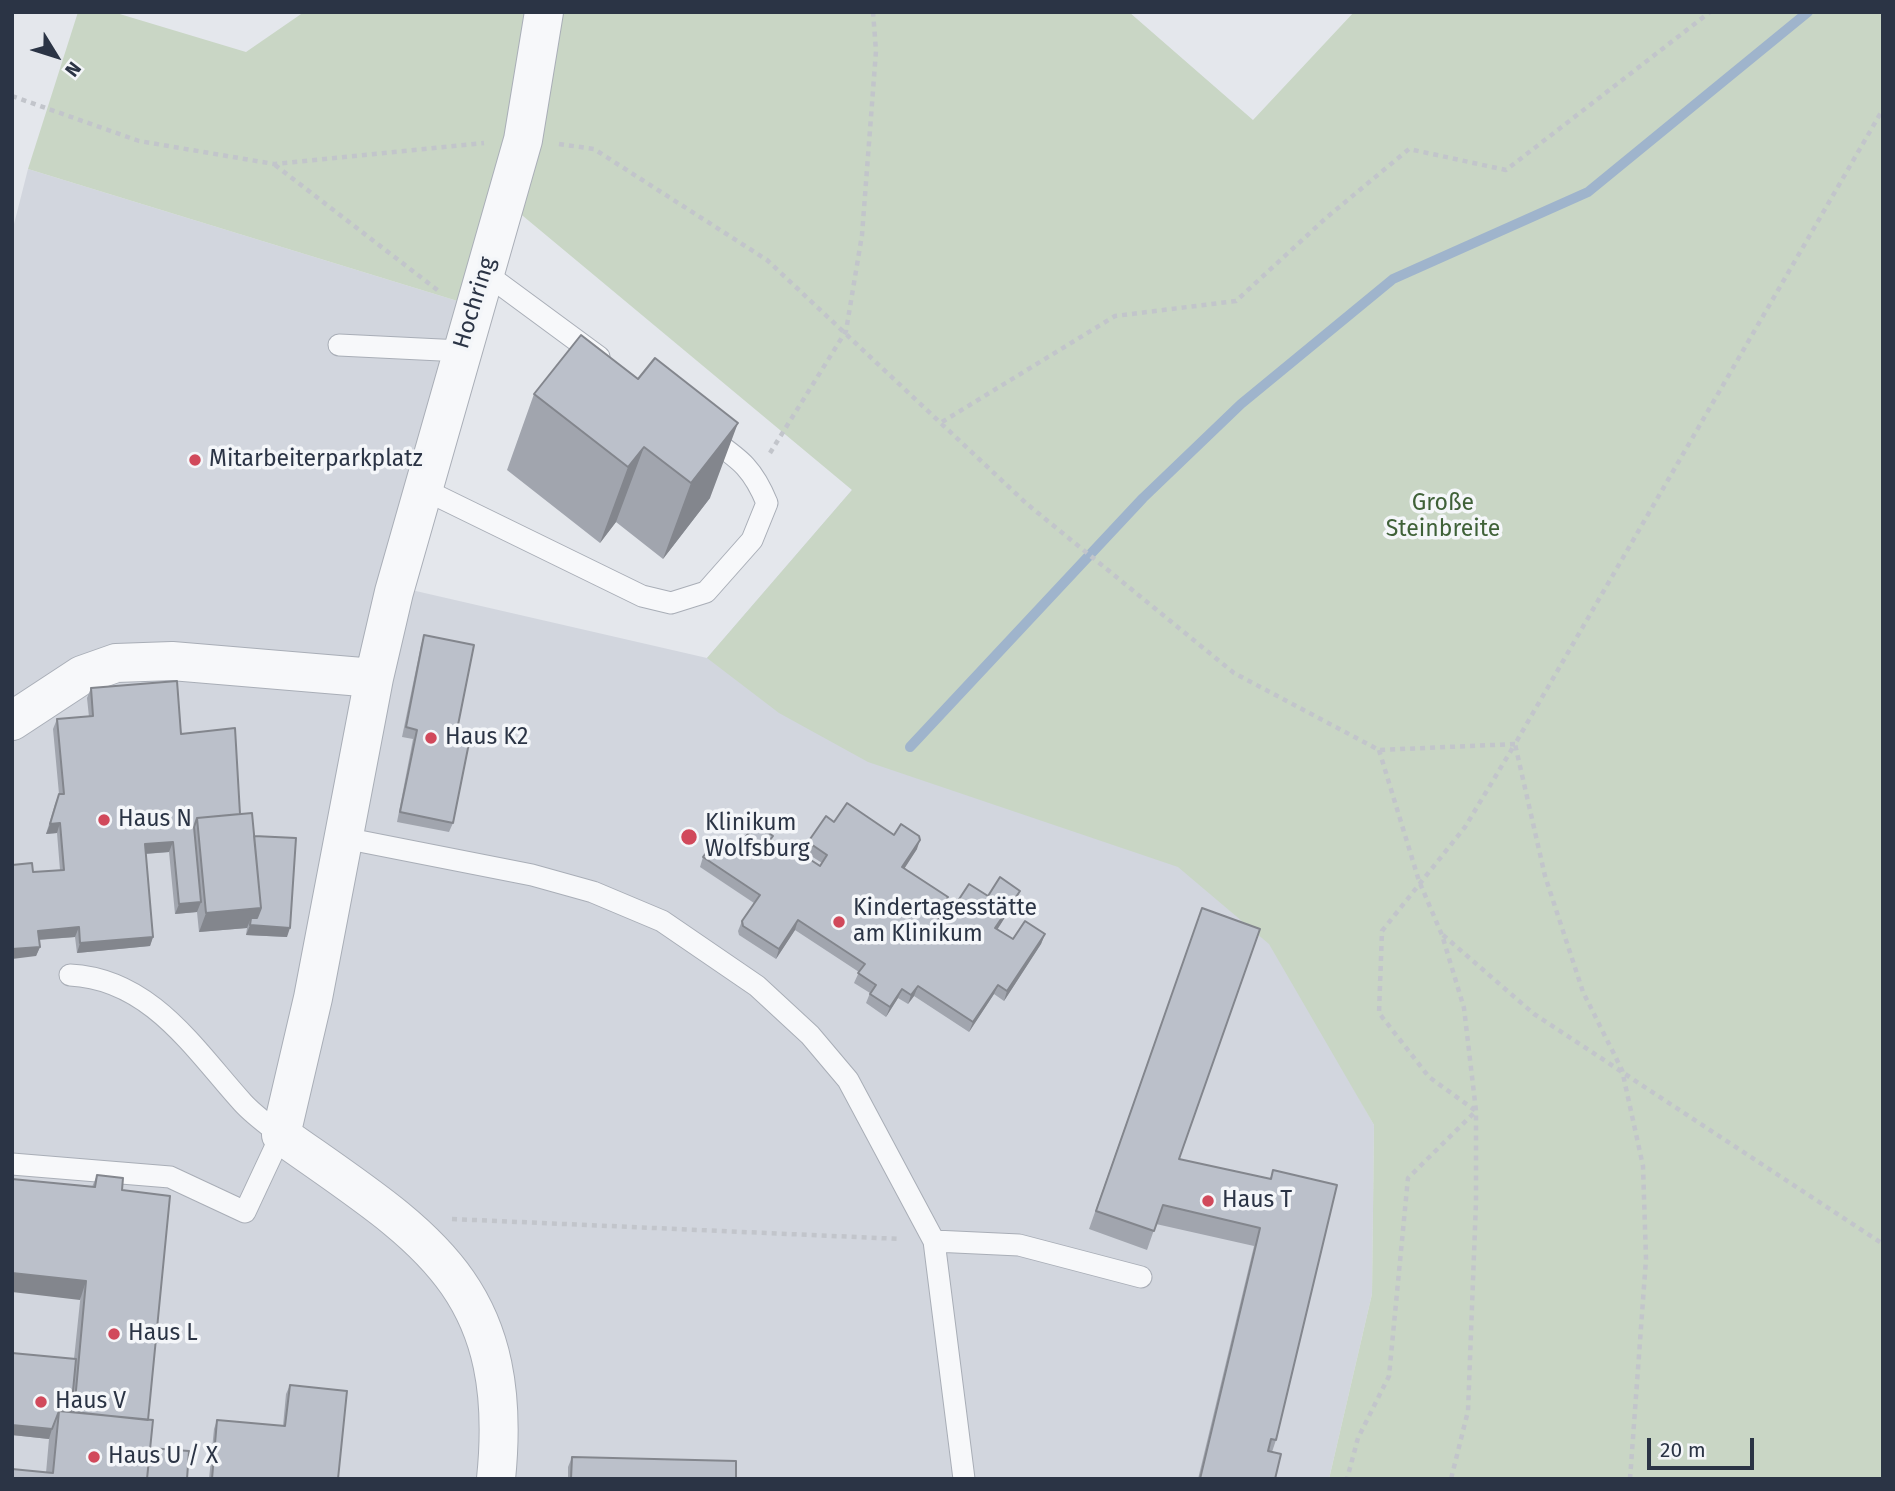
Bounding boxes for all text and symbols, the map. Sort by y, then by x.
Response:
north arrow [21,21,91,91]
text: N [60,57,86,81]
street label: Hochring [448,254,502,352]
place label: Mitarbeiterparkplatz [209,446,423,474]
marker: Mitarbeiterparkplatz [187,452,203,468]
park label: Große Steinbreite [1386,490,1500,544]
place label: Haus K2 [445,724,528,752]
marker: Haus K2 [423,730,439,746]
place label: Haus N [118,806,192,834]
place label: Klinikum Wolfsburg [705,810,810,864]
marker: Haus N [96,812,112,828]
marker: Klinikum Wolfsburg [679,827,699,847]
place label: Kindertagesstätte am Klinikum [853,895,1037,949]
marker: Kindertagesstätte am Klinikum [831,914,847,930]
place label: Haus T [1222,1187,1292,1215]
marker: Haus T [1200,1193,1216,1209]
place label: Haus L [128,1320,198,1348]
marker: Haus L [106,1326,122,1342]
place label: Haus V [55,1388,126,1416]
marker: Haus V [33,1394,49,1410]
scale bar [1650,1424,1757,1468]
text: 20 m [1660,1437,1706,1463]
place label: Haus U / X [108,1443,218,1471]
marker: Haus U / X [86,1449,102,1465]

